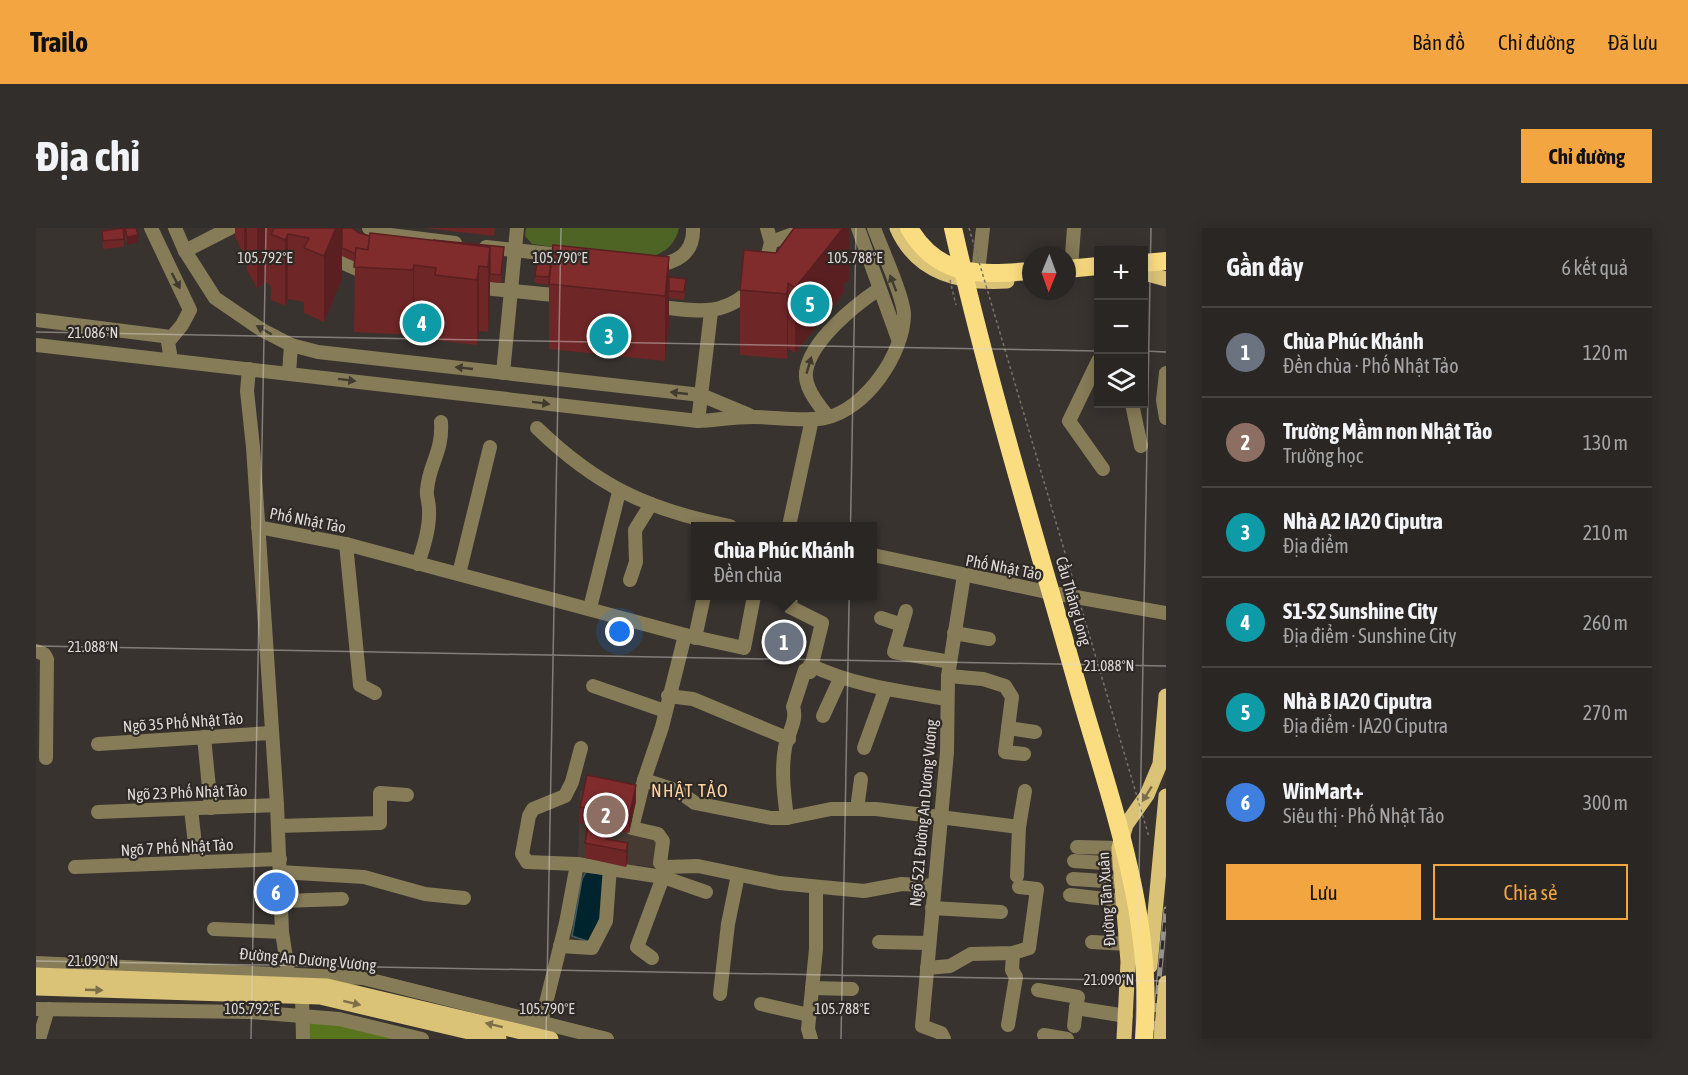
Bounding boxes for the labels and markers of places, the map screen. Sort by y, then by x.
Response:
pin: 5 [790,282,830,326]
pin: 4 [402,300,442,346]
pin: 3 [590,314,628,358]
pin: 1 [764,620,804,664]
pin: 2 [586,792,626,838]
pin: 6 [256,870,296,914]

